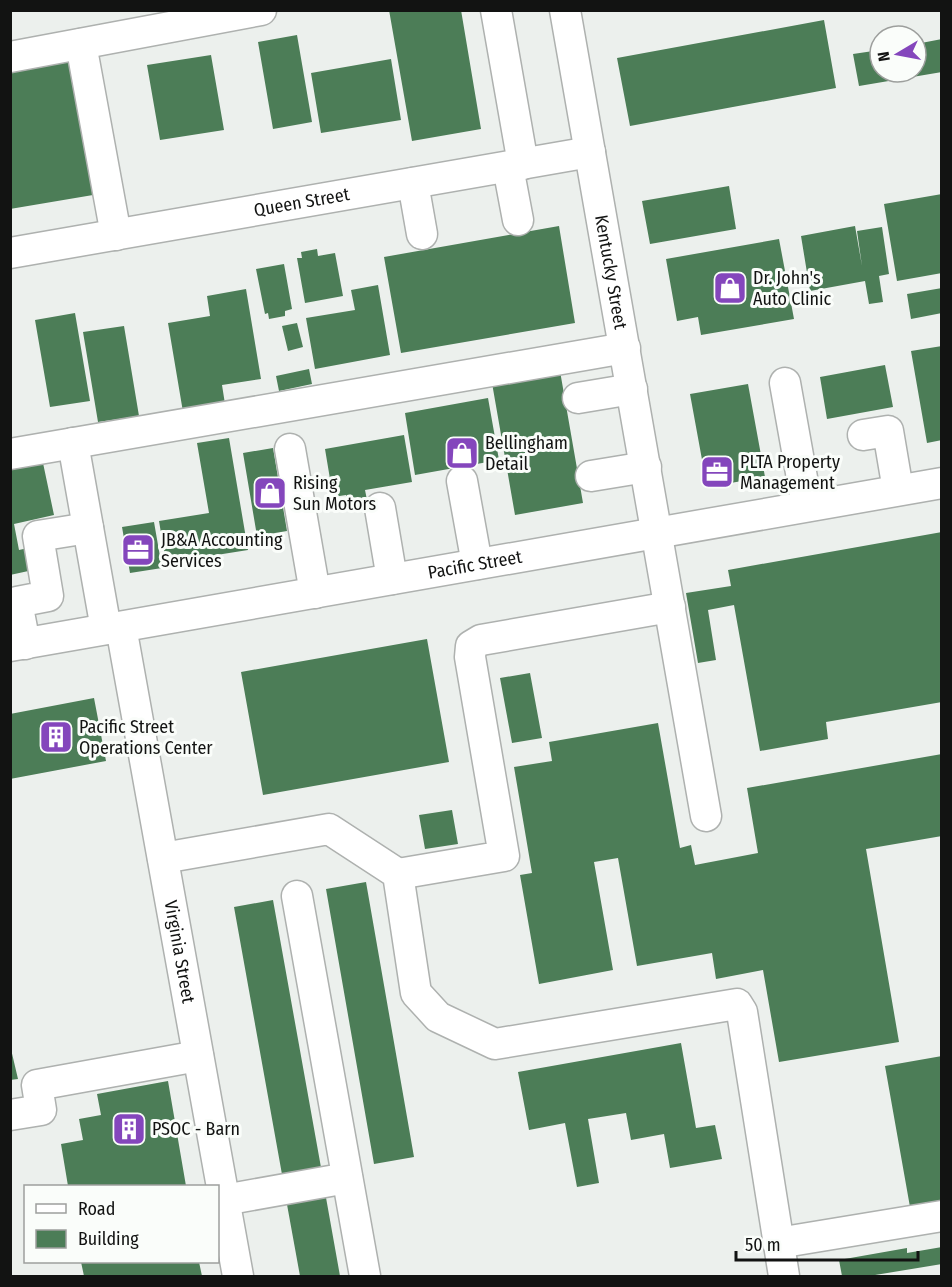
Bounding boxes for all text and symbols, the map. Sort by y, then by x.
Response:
north arrow [868,24,928,84]
text: N [874,50,894,63]
street label: Queen Street [252,183,351,221]
street label: Kentucky Street [590,213,632,331]
place label: Dr. John's Auto Clinic [753,267,831,310]
shop icon: Dr. John's Auto Clinic [712,270,748,306]
place label: Bellingham Detail [485,432,568,475]
shop icon: Bellingham Detail [444,435,480,471]
place label: PLTA Property Management [740,451,840,494]
office icon: PLTA Property Management [699,454,735,490]
place label: Rising Sun Motors [293,472,376,515]
shop icon: Rising Sun Motors [252,475,288,511]
place label: JB&A Accounting Services [161,529,283,572]
office icon: JB&A Accounting Services [120,532,156,568]
street label: Pacific Street [426,546,524,584]
place label: Pacific Street Operations Center [79,716,213,759]
building icon: Pacific Street Operations Center [38,719,74,755]
street label: Virginia Street [159,899,200,1005]
building icon: PSOC - Barn [111,1111,147,1147]
place label: PSOC - Barn [152,1118,240,1140]
legend [24,1185,219,1263]
text: Road [78,1198,115,1220]
scale bar [736,1224,918,1262]
text: Building [78,1228,139,1250]
text: 50 m [745,1234,781,1256]

